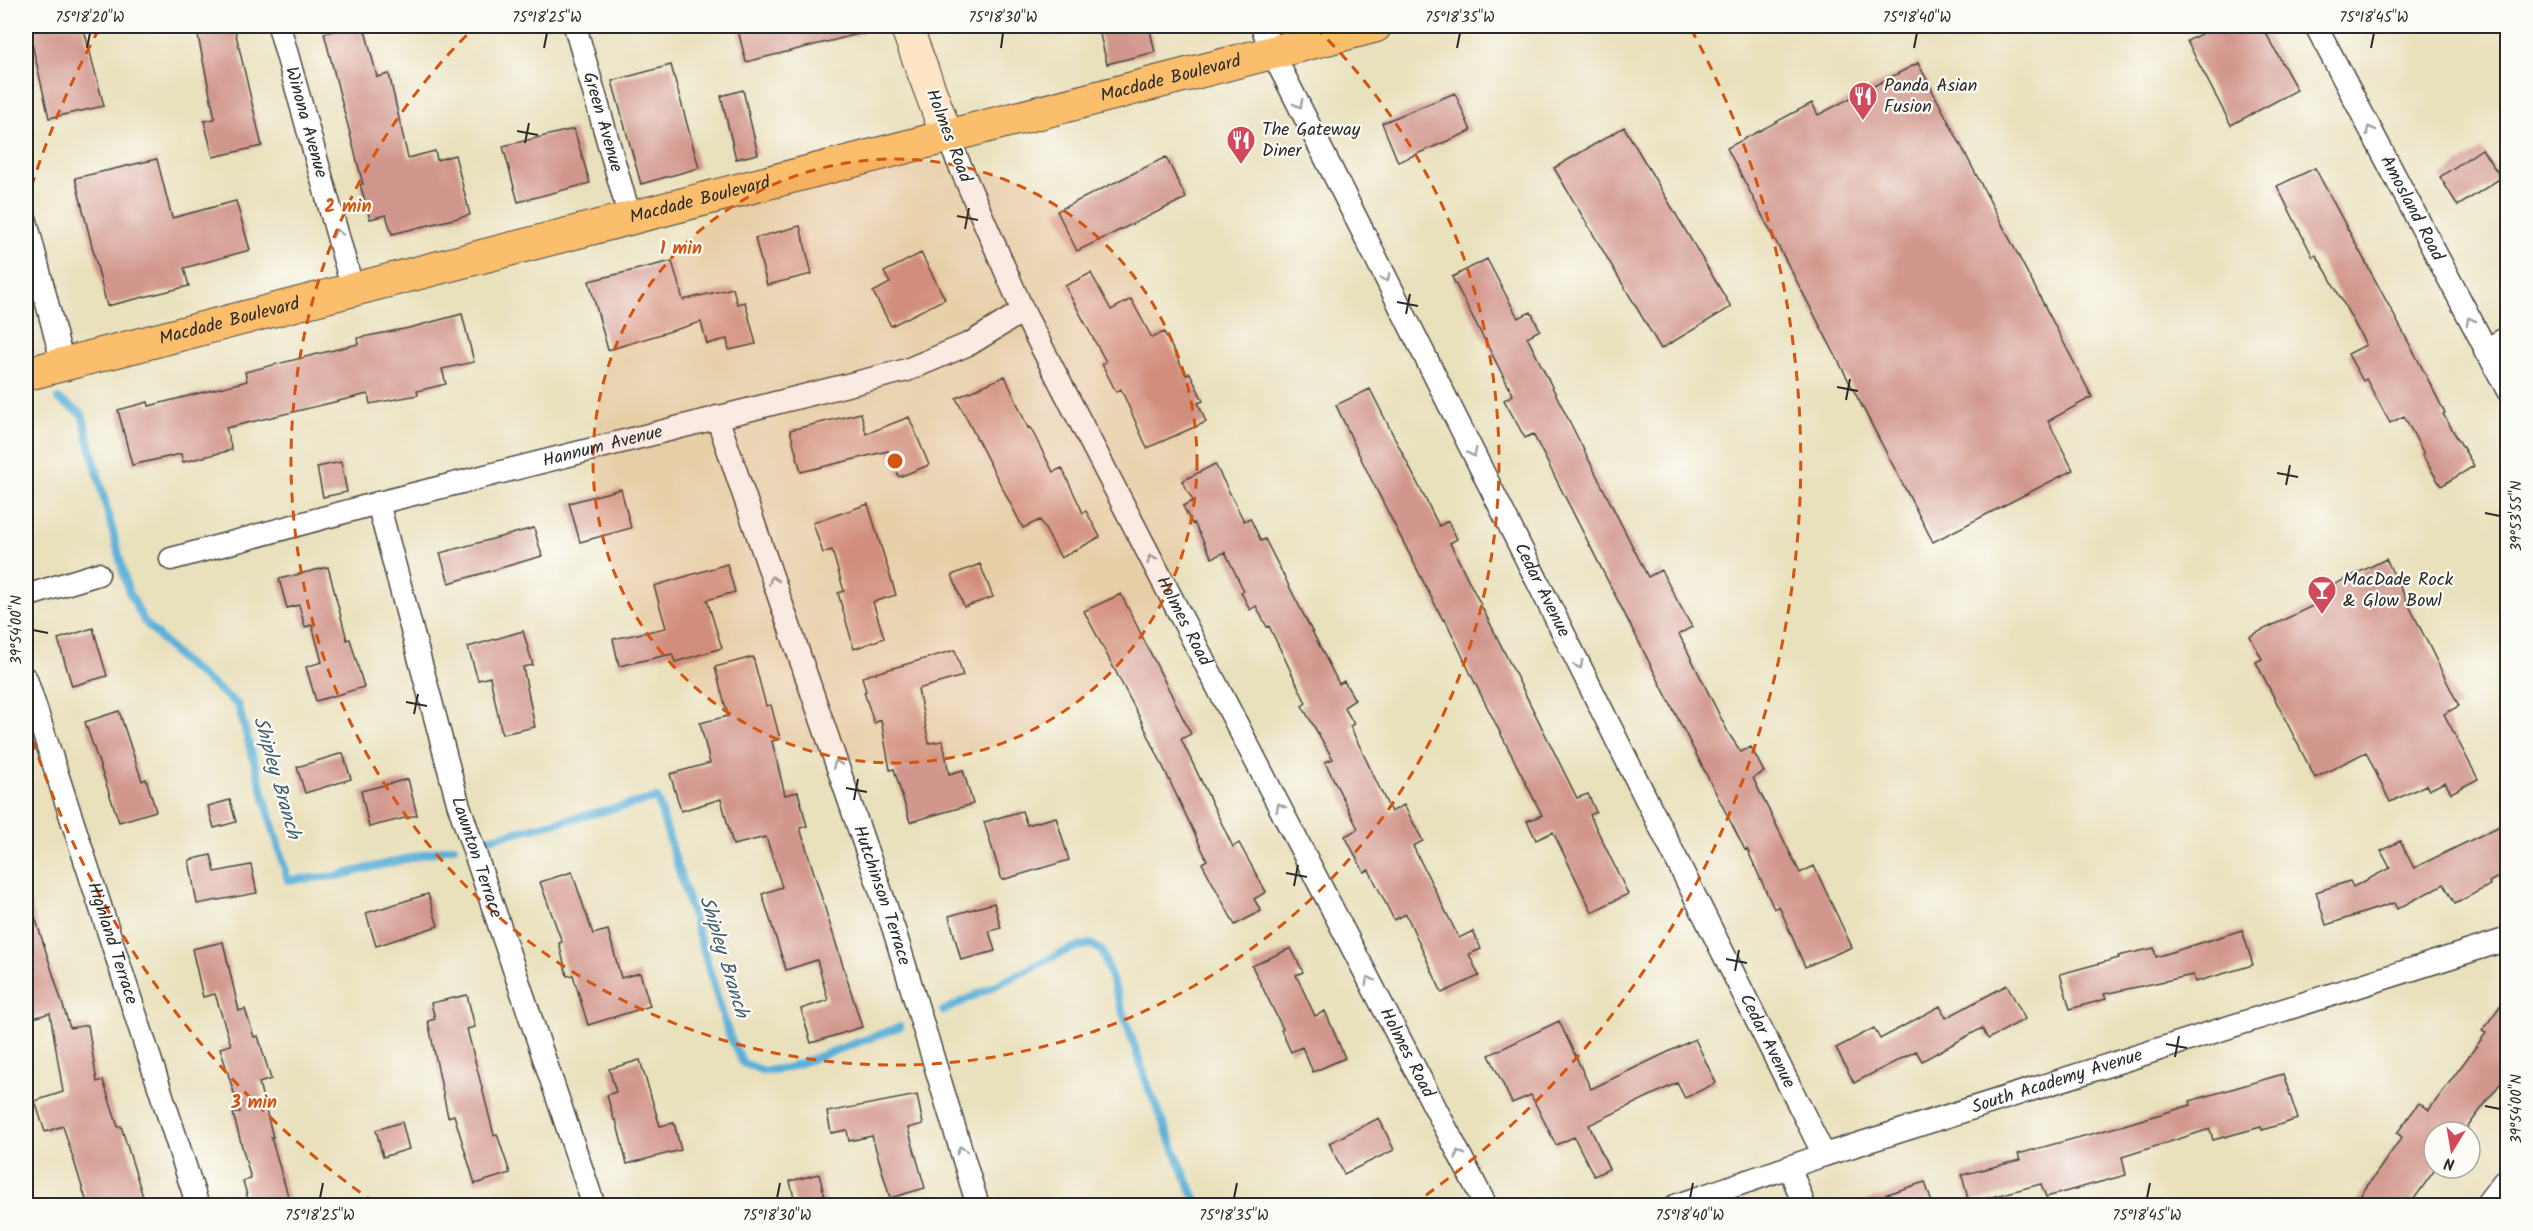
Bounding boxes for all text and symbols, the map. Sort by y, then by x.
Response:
text: 75°18'20"W [56,6,125,30]
text: 75°18'25"W [512,6,582,30]
text: 75°18'30"W [969,6,1038,30]
text: 75°18'35"W [1425,6,1495,30]
text: 75°18'40"W [1883,6,1951,30]
text: 75°18'45"W [2340,6,2409,30]
street label: Macdade Boulevard [1097,46,1245,111]
street label: Winona Avenue [277,63,335,181]
street label: Green Avenue [574,69,631,176]
place label: Panda Asian Fusion [1884,72,1977,122]
restaurant icon: Panda Asian Fusion [1847,80,1879,122]
street label: Holmes Road [917,85,979,188]
one-way arrow [1292,98,1303,109]
place label: The Gateway Diner [1262,116,1361,166]
restaurant icon: The Gateway Diner [1225,124,1257,166]
one-way arrow [2366,125,2377,136]
street label: Amosland Road [2372,150,2452,267]
street label: Macdade Boulevard [626,168,774,232]
text: 2 min [325,193,371,222]
one-way arrow [332,228,345,238]
text: 1 min [660,235,702,264]
one-way arrow [1379,272,1391,283]
street label: Macdade Boulevard [156,289,304,354]
one-way arrow [2466,317,2477,328]
street label: Hannum Avenue [539,417,666,476]
one-way arrow [1466,447,1478,458]
centre of rings [885,451,905,471]
text: 39°53'55"N [2505,481,2529,552]
street label: Cedar Avenue [1506,538,1578,643]
one-way arrow [1147,555,1158,566]
place label: MacDade Rock & Glow Bowl [2343,566,2454,616]
street label: Holmes Road [1148,571,1219,672]
bar icon: MacDade Rock & Glow Bowl [2306,574,2338,616]
one-way arrow [768,575,781,586]
text: 39°54'00"N [5,595,29,665]
one-way arrow [1572,659,1583,669]
water label: Shipley Branch [243,713,309,845]
one-way arrow [831,759,844,770]
street label: Lawnton Terrace [443,794,510,922]
one-way arrow [1275,803,1287,814]
street label: Hutchinson Terrace [844,821,918,969]
street label: Highland Terrace [79,878,146,1008]
water label: Shipley Branch [689,892,757,1024]
one-way arrow [1365,976,1376,987]
street label: Cedar Avenue [1731,989,1803,1094]
street label: Holmes Road [1371,1003,1443,1104]
street label: South Academy Avenue [1968,1041,2146,1122]
text: 39°54'00"N [2505,1074,2529,1144]
text: 3 min [230,1089,277,1118]
north arrow [2422,1120,2482,1180]
one-way arrow [956,1145,968,1156]
one-way arrow [1455,1149,1466,1160]
text: N [2442,1150,2457,1176]
text: 75°18'25"W [285,1204,355,1228]
text: 75°18'30"W [743,1204,812,1228]
text: 75°18'35"W [1199,1204,1269,1228]
text: 75°18'40"W [1656,1204,1724,1228]
text: 75°18'45"W [2113,1204,2182,1228]

